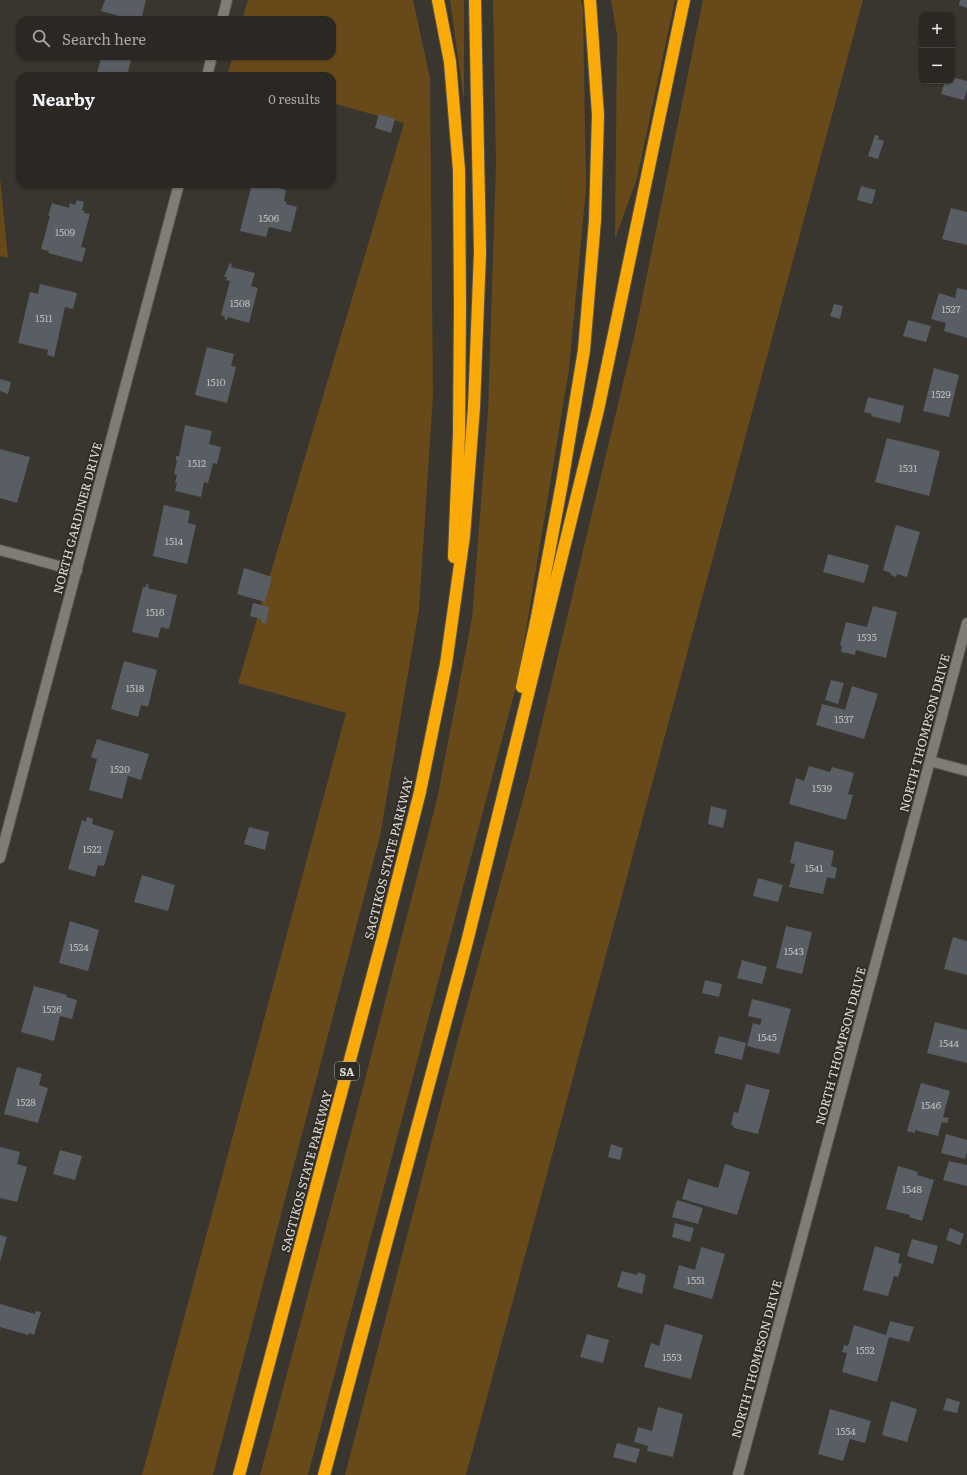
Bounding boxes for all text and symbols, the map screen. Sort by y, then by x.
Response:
map controls [919,12,955,84]
button: + [919,12,955,48]
search box [16,16,336,60]
icon: search [30,27,52,49]
text: Search here [62,27,146,50]
button: − [919,48,955,84]
text: Nearby [32,86,95,111]
text: 0 results [268,89,320,108]
house number: 1506 [259,210,280,225]
house number: 1509 [55,224,75,239]
house number: 1508 [230,295,251,310]
house number: 1527 [941,301,961,316]
house number: 1511 [35,310,53,325]
house number: 1510 [207,374,226,389]
house number: 1529 [931,386,951,401]
street label: NORTH GARDINER DRIVE [48,440,106,596]
house number: 1512 [188,455,206,470]
house number: 1531 [899,460,917,475]
house number: 1514 [165,533,184,548]
house number: 1516 [146,604,165,619]
house number: 1535 [857,629,877,644]
street label: NORTH THOMPSON DRIVE [894,652,954,814]
house number: 1518 [126,680,145,695]
house number: 1537 [834,711,854,726]
house number: 1520 [110,761,130,776]
street label: SAGTIKOS STATE PARKWAY [359,774,417,941]
house number: 1539 [812,780,832,795]
house number: 1522 [82,841,102,856]
house number: 1541 [805,860,823,875]
house number: 1524 [69,939,89,954]
house number: 1543 [784,943,804,958]
street label: NORTH THOMPSON DRIVE [810,965,870,1127]
house number: 1526 [42,1001,62,1016]
house number: 1545 [757,1029,777,1044]
house number: 1544 [939,1035,960,1050]
road number: SA [335,1062,359,1080]
street label: SAGTIKOS STATE PARKWAY [276,1088,336,1254]
house number: 1528 [16,1094,36,1109]
house number: 1546 [921,1097,942,1112]
house number: 1548 [902,1181,923,1196]
house number: 1551 [687,1272,705,1287]
street label: NORTH THOMPSON DRIVE [726,1278,786,1440]
house number: 1552 [855,1342,875,1357]
house number: 1553 [662,1349,682,1364]
house number: 1554 [836,1423,856,1438]

